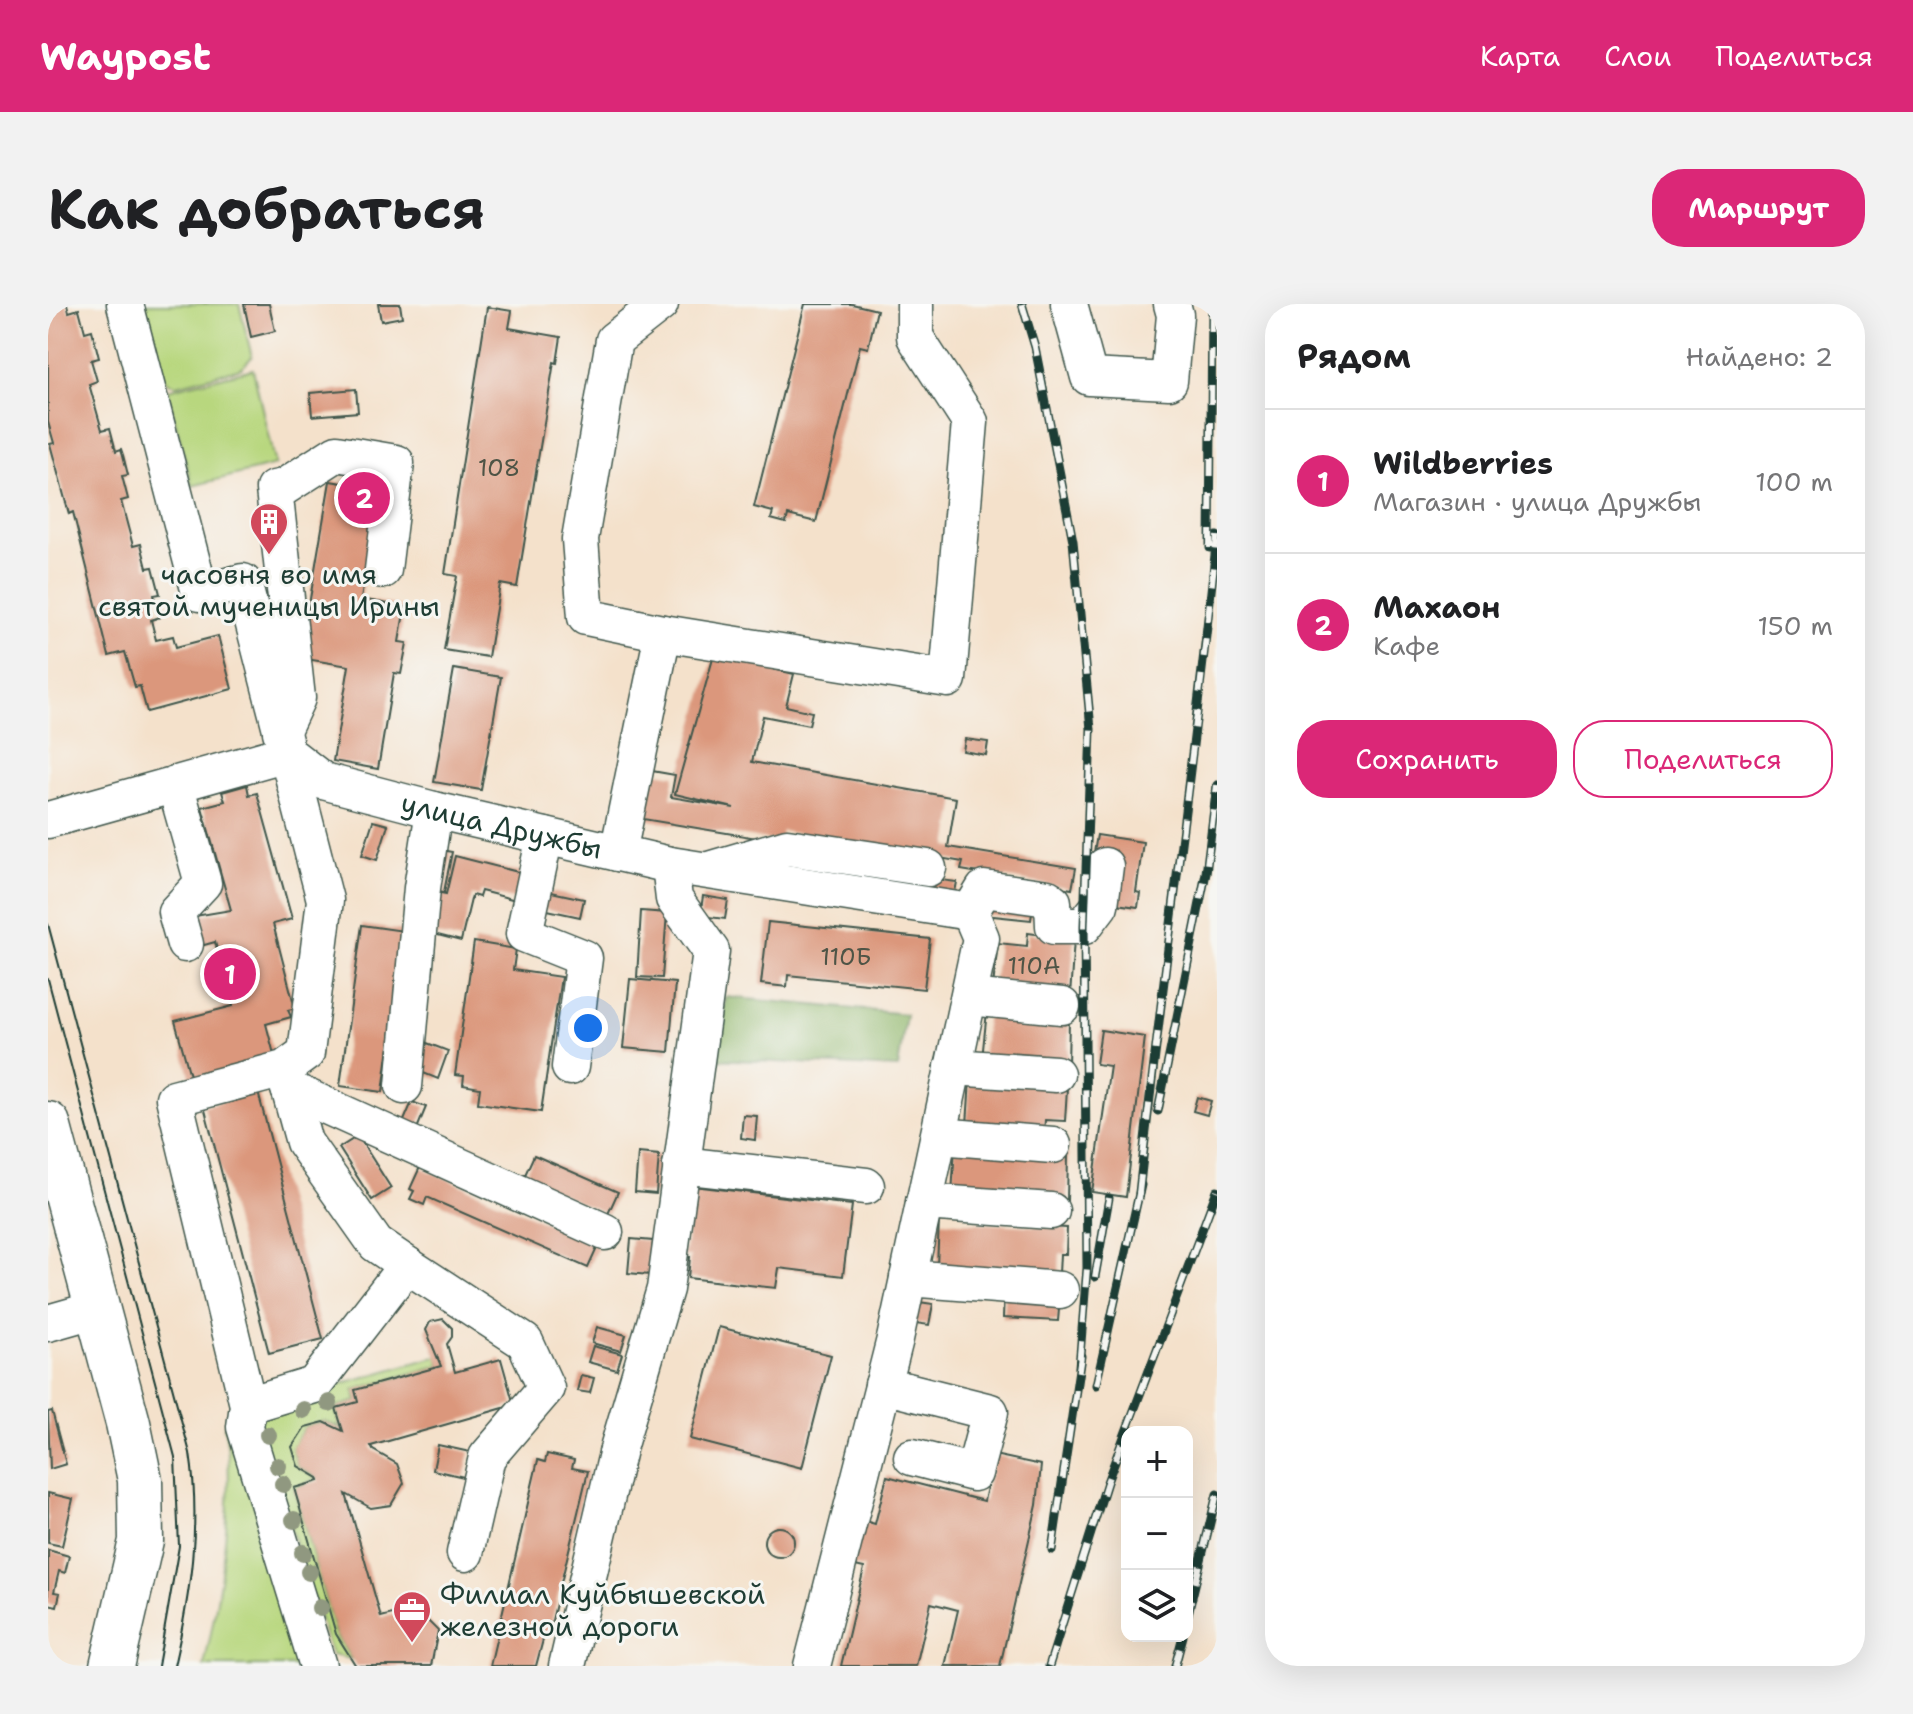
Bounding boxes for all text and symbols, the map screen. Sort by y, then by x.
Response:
text: Waypost [40,31,211,82]
text: Карта [1480,37,1560,75]
text: Слои [1604,37,1671,75]
text: Поделиться [1715,37,1873,75]
button: Маршрут [1652,169,1865,247]
text: Как добраться [48,171,485,246]
text: Рядом [1297,333,1411,379]
text: Найдено: 2 [1686,339,1833,374]
text: Wildberries [1373,443,1553,484]
house number: 108 [478,452,520,484]
text: 1 [1317,464,1329,499]
text: 100 m [1755,464,1833,499]
pin: 2 [338,468,390,528]
text: Магазин · улица Дружбы [1373,484,1702,519]
building icon: часовня во имя святой мученицы Ирины [248,501,290,556]
place label: часовня во имя святой мученицы Ирины [98,555,440,625]
text: Махаон [1373,587,1501,628]
text: 2 [1314,608,1332,643]
text: 150 m [1757,608,1833,643]
text: Кафе [1373,628,1440,663]
button: Сохранить [1297,720,1557,798]
button: Поделиться [1573,720,1833,798]
street label: улица Дружбы [397,783,606,868]
house number: 110Б [820,941,872,973]
pin: 1 [204,944,256,1004]
house number: 110А [1008,950,1060,982]
your location [568,1008,608,1048]
map controls [1121,1426,1193,1642]
button: + [1121,1426,1193,1498]
button: − [1121,1498,1193,1570]
button: layers [1121,1570,1193,1642]
place label: Филиал Куйбышевской железной дороги [440,1575,765,1645]
office icon: Филиал Куйбышевской железной дороги [391,1589,433,1644]

